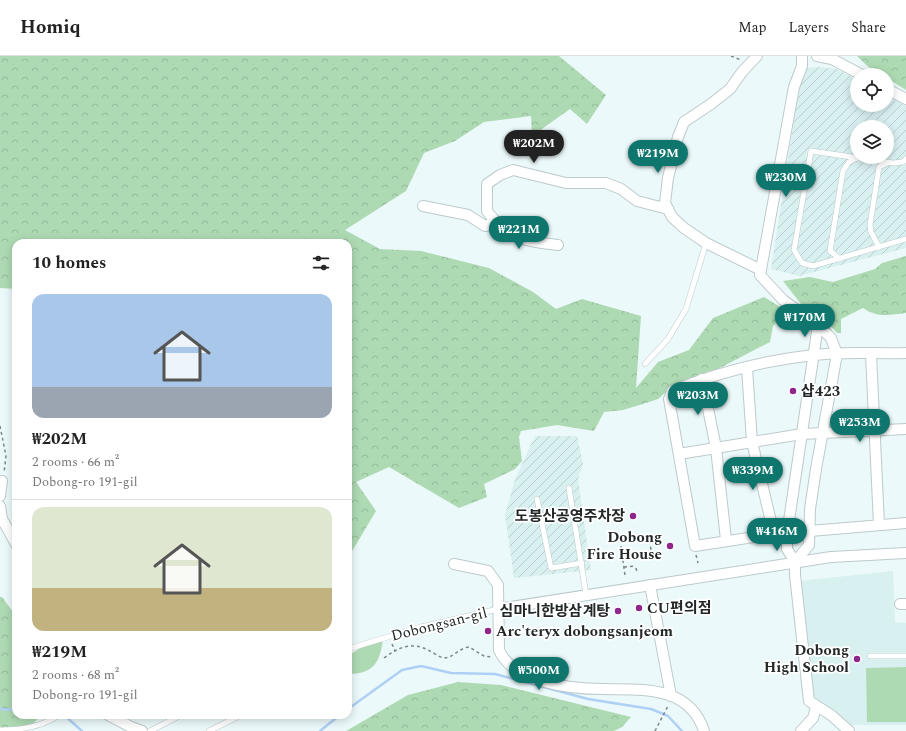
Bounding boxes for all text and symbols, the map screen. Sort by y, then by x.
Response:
text: Homiq [20,13,81,42]
text: Map [738,17,767,38]
text: Layers [789,17,829,38]
text: Share [851,17,886,38]
map controls [850,68,894,164]
button: locate [850,68,894,112]
button: layers [850,120,894,164]
pin: ₩202M [506,130,562,164]
text: ₩202M [513,133,555,153]
pin: ₩219M [630,140,686,174]
text: ₩219M [637,143,679,163]
pin: ₩230M [758,164,814,198]
text: ₩230M [765,167,807,187]
pin: ₩221M [491,216,547,250]
text: ₩221M [498,219,540,239]
text: 10 homes [32,250,106,276]
icon: filters [310,252,332,274]
pin: ₩170M [777,304,833,338]
text: ₩170M [784,307,826,327]
icon: home [146,320,218,392]
place label: 샵423 [801,380,840,403]
pin: ₩203M [670,382,726,416]
text: ₩203M [677,385,719,405]
marker: 샵423 [788,386,798,396]
pin: ₩253M [832,409,888,443]
text: ₩253M [839,412,881,432]
text: ₩202M [32,426,87,452]
text: 2 rooms · 66 m² [32,452,119,472]
pin: ₩339M [725,457,781,491]
text: ₩339M [732,460,774,480]
text: Dobong-ro 191-gil [32,472,138,492]
place label: 도봉산공영주차장 [515,505,625,528]
marker: 도봉산공영주차장 [628,511,638,521]
pin: ₩416M [749,518,805,552]
text: ₩416M [756,521,798,541]
place label: Dobong Fire House [586,526,662,566]
icon: home [146,533,218,605]
marker: Dobong Fire House [665,541,675,551]
place label: CU편의점 [647,597,712,620]
place label: 심마니한방삼계탕 [500,600,610,623]
street label: Dobongsan-gil [389,601,490,648]
marker: CU편의점 [634,603,644,613]
marker: 심마니한방삼계탕 [613,606,623,616]
place label: Arc'teryx dobongsanjeom [496,620,673,643]
marker: Arc'teryx dobongsanjeom [483,626,493,636]
text: ₩219M [32,639,87,665]
place label: Dobong High School [764,639,849,679]
marker: Dobong High School [852,654,862,664]
pin: ₩500M [511,657,567,691]
text: ₩500M [518,660,560,680]
text: 2 rooms · 68 m² [32,665,119,685]
text: Dobong-ro 191-gil [32,685,138,705]

